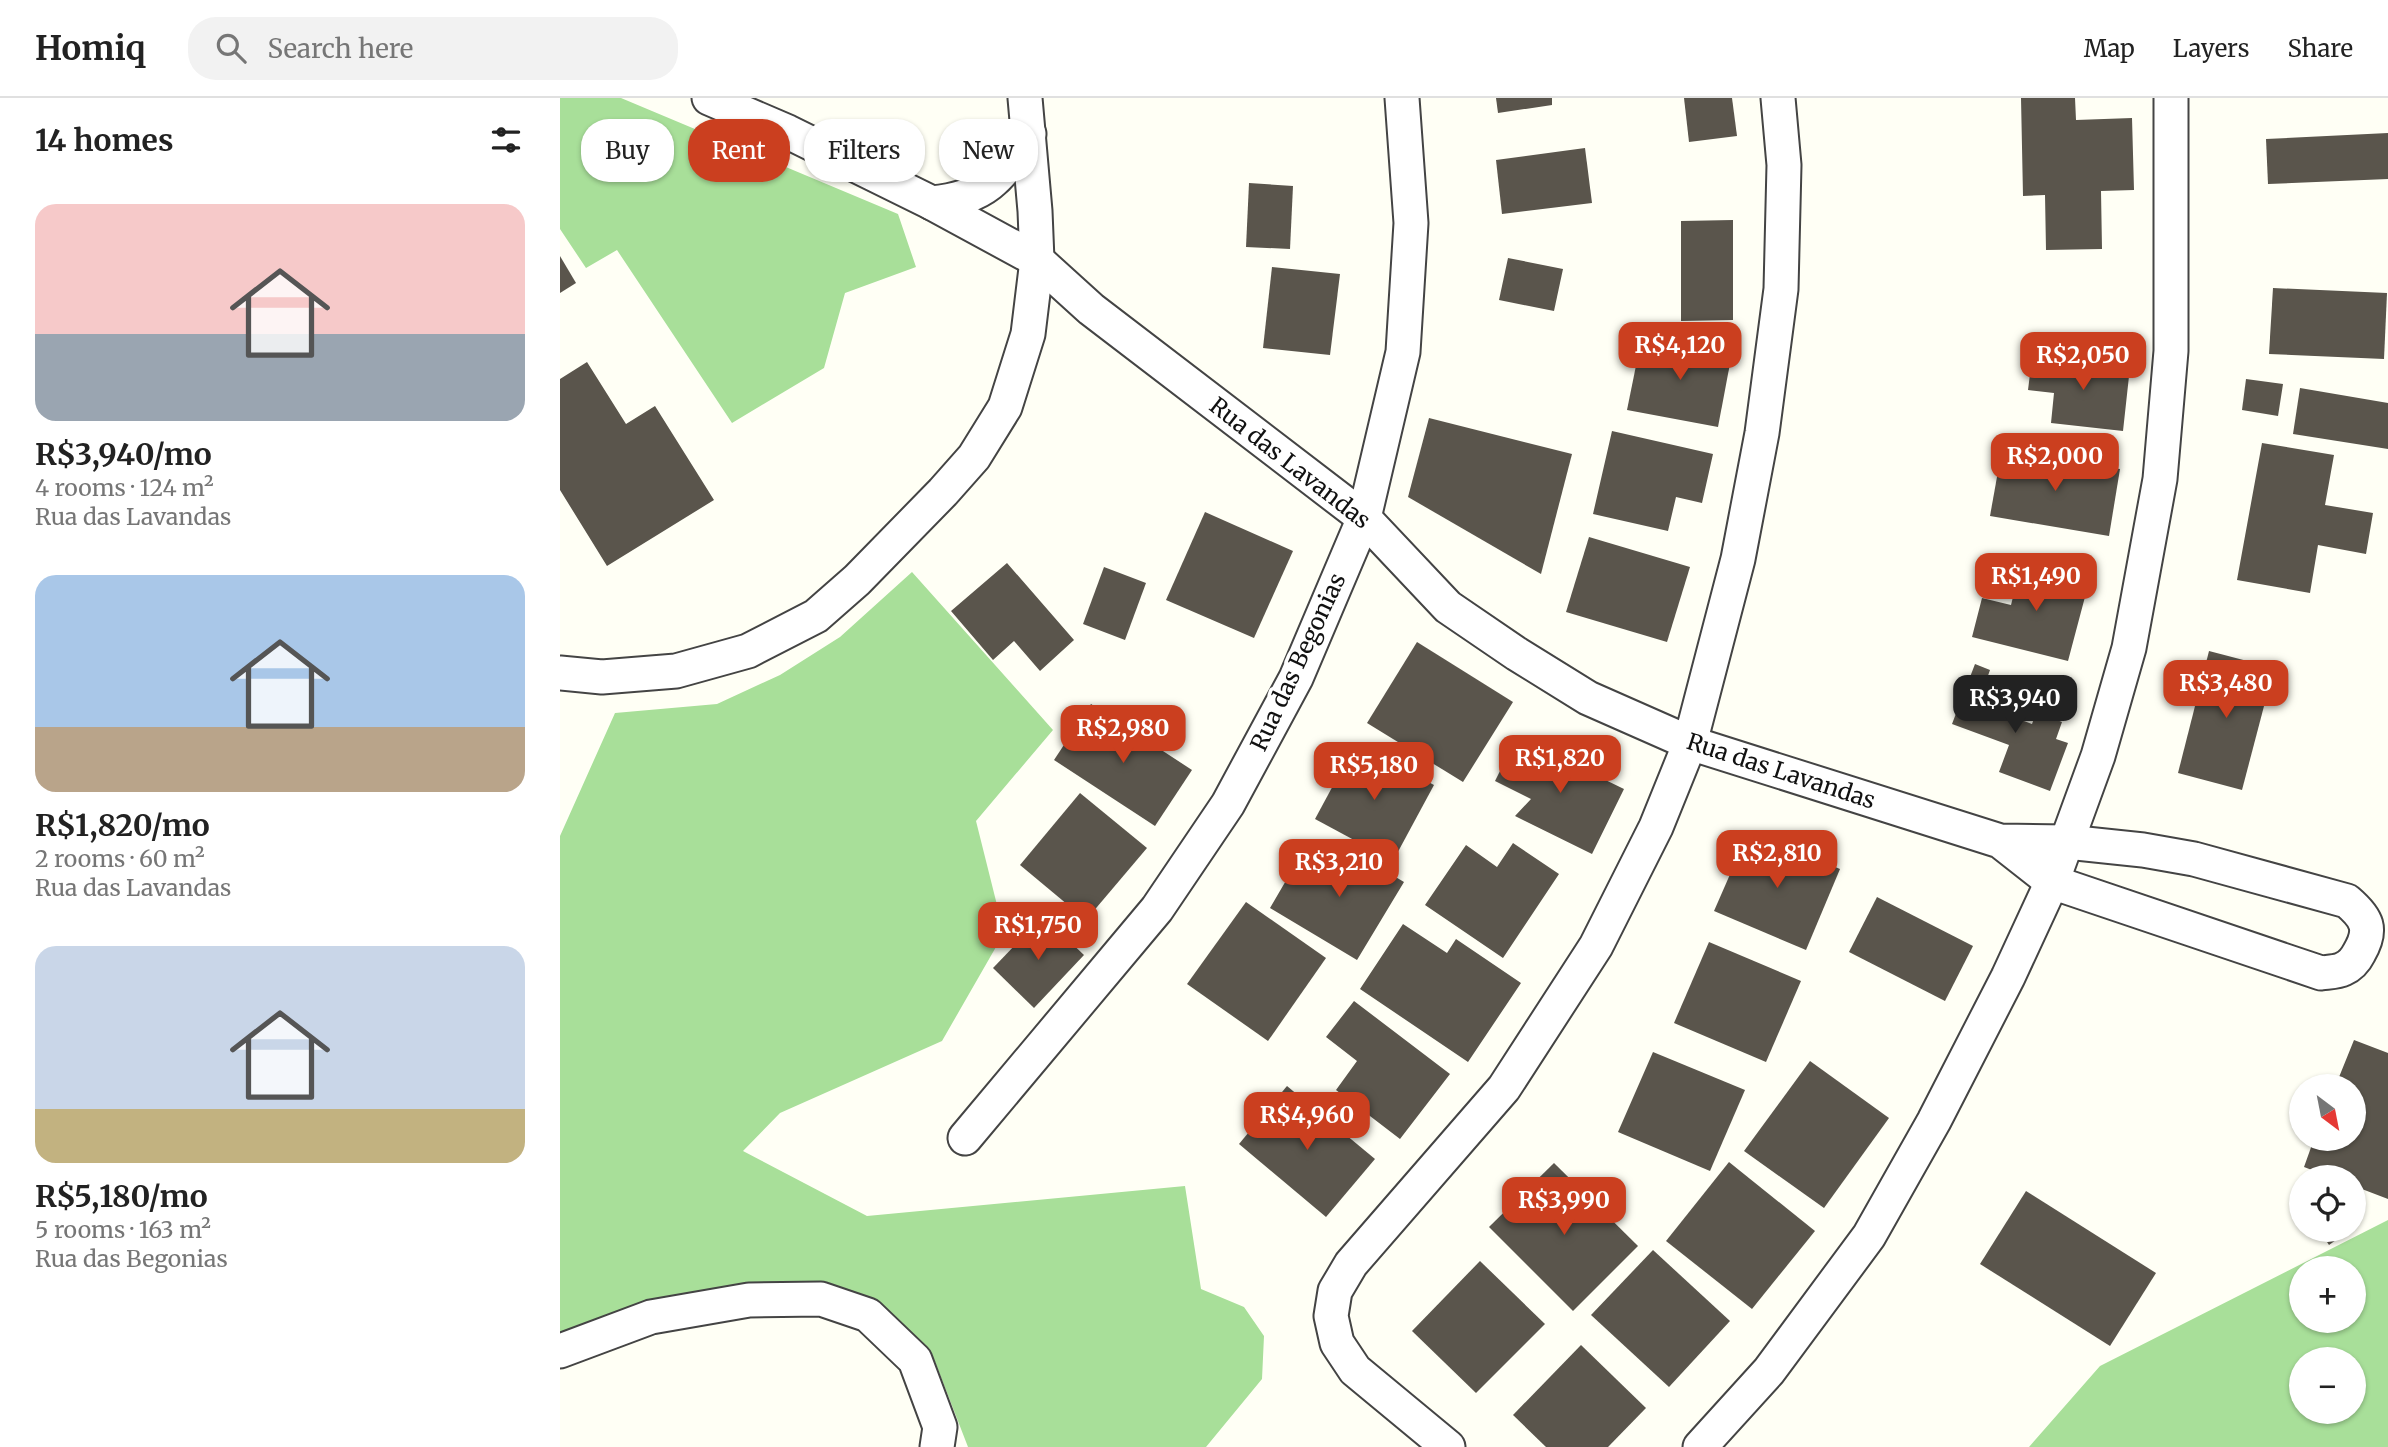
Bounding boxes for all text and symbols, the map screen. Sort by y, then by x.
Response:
search box [188,17,678,80]
text: Homiq [35,28,146,69]
icon: search [212,29,250,67]
text: Search here [268,32,413,65]
text: Map [2084,33,2135,64]
text: Layers [2173,33,2249,64]
text: Share [2287,33,2353,64]
chip: Buy [581,119,674,182]
chip: Rent [688,119,790,182]
chip: Filters [804,119,925,182]
chip: New [939,119,1038,182]
text: 14 homes [35,121,173,159]
icon: filters [487,121,525,159]
icon: home [217,250,343,376]
pin: R$4,120 [1615,322,1745,382]
text: R$4,120 [1634,330,1726,359]
pin: R$2,050 [2018,332,2148,392]
text: R$2,050 [2036,340,2130,369]
street label: Rua das Lavandas [1204,391,1377,534]
pin: R$2,000 [1990,434,2120,493]
text: R$3,940/mo [35,435,212,473]
text: R$2,000 [2007,441,2103,470]
text: 4 rooms · 124 m² [35,473,214,502]
text: Rua das Lavandas [35,502,231,531]
pin: R$1,490 [1971,554,2101,613]
text: R$1,490 [1991,561,2081,590]
street label: Rua das Begonias [1244,568,1351,755]
icon: home [217,621,343,747]
pin: R$3,480 [2161,660,2291,720]
text: R$3,480 [2179,668,2273,697]
pin: R$3,940 [1950,676,2080,735]
text: R$3,940 [1969,683,2061,712]
pin: R$2,980 [1058,706,1188,765]
text: R$2,980 [1077,713,1169,742]
street label: Rua das Lavandas [1683,726,1879,815]
pin: R$1,820 [1495,736,1625,795]
pin: R$5,180 [1309,742,1439,802]
text: R$1,820 [1515,743,1605,772]
text: R$5,180 [1330,750,1418,779]
text: R$1,820/mo [35,806,210,844]
pin: R$2,810 [1712,830,1842,890]
text: R$2,810 [1732,838,1822,867]
pin: R$3,210 [1274,840,1404,899]
text: 2 rooms · 60 m² [35,844,205,873]
text: R$3,210 [1295,847,1383,876]
text: Rua das Lavandas [35,873,231,902]
pin: R$1,750 [973,902,1103,962]
text: R$1,750 [994,910,1082,939]
icon: home [217,992,343,1118]
north arrow [2289,1074,2366,1152]
map controls [2289,1074,2366,1424]
pin: R$4,960 [1242,1093,1372,1152]
text: R$4,960 [1260,1100,1354,1129]
button: locate [2289,1165,2366,1242]
text: R$5,180/mo [35,1177,208,1215]
pin: R$3,990 [1499,1178,1629,1237]
text: R$3,990 [1518,1185,1610,1214]
text: 5 rooms · 163 m² [35,1215,211,1244]
text: Rua das Begonias [35,1244,228,1273]
button: + [2289,1256,2366,1333]
button: − [2289,1347,2366,1424]

